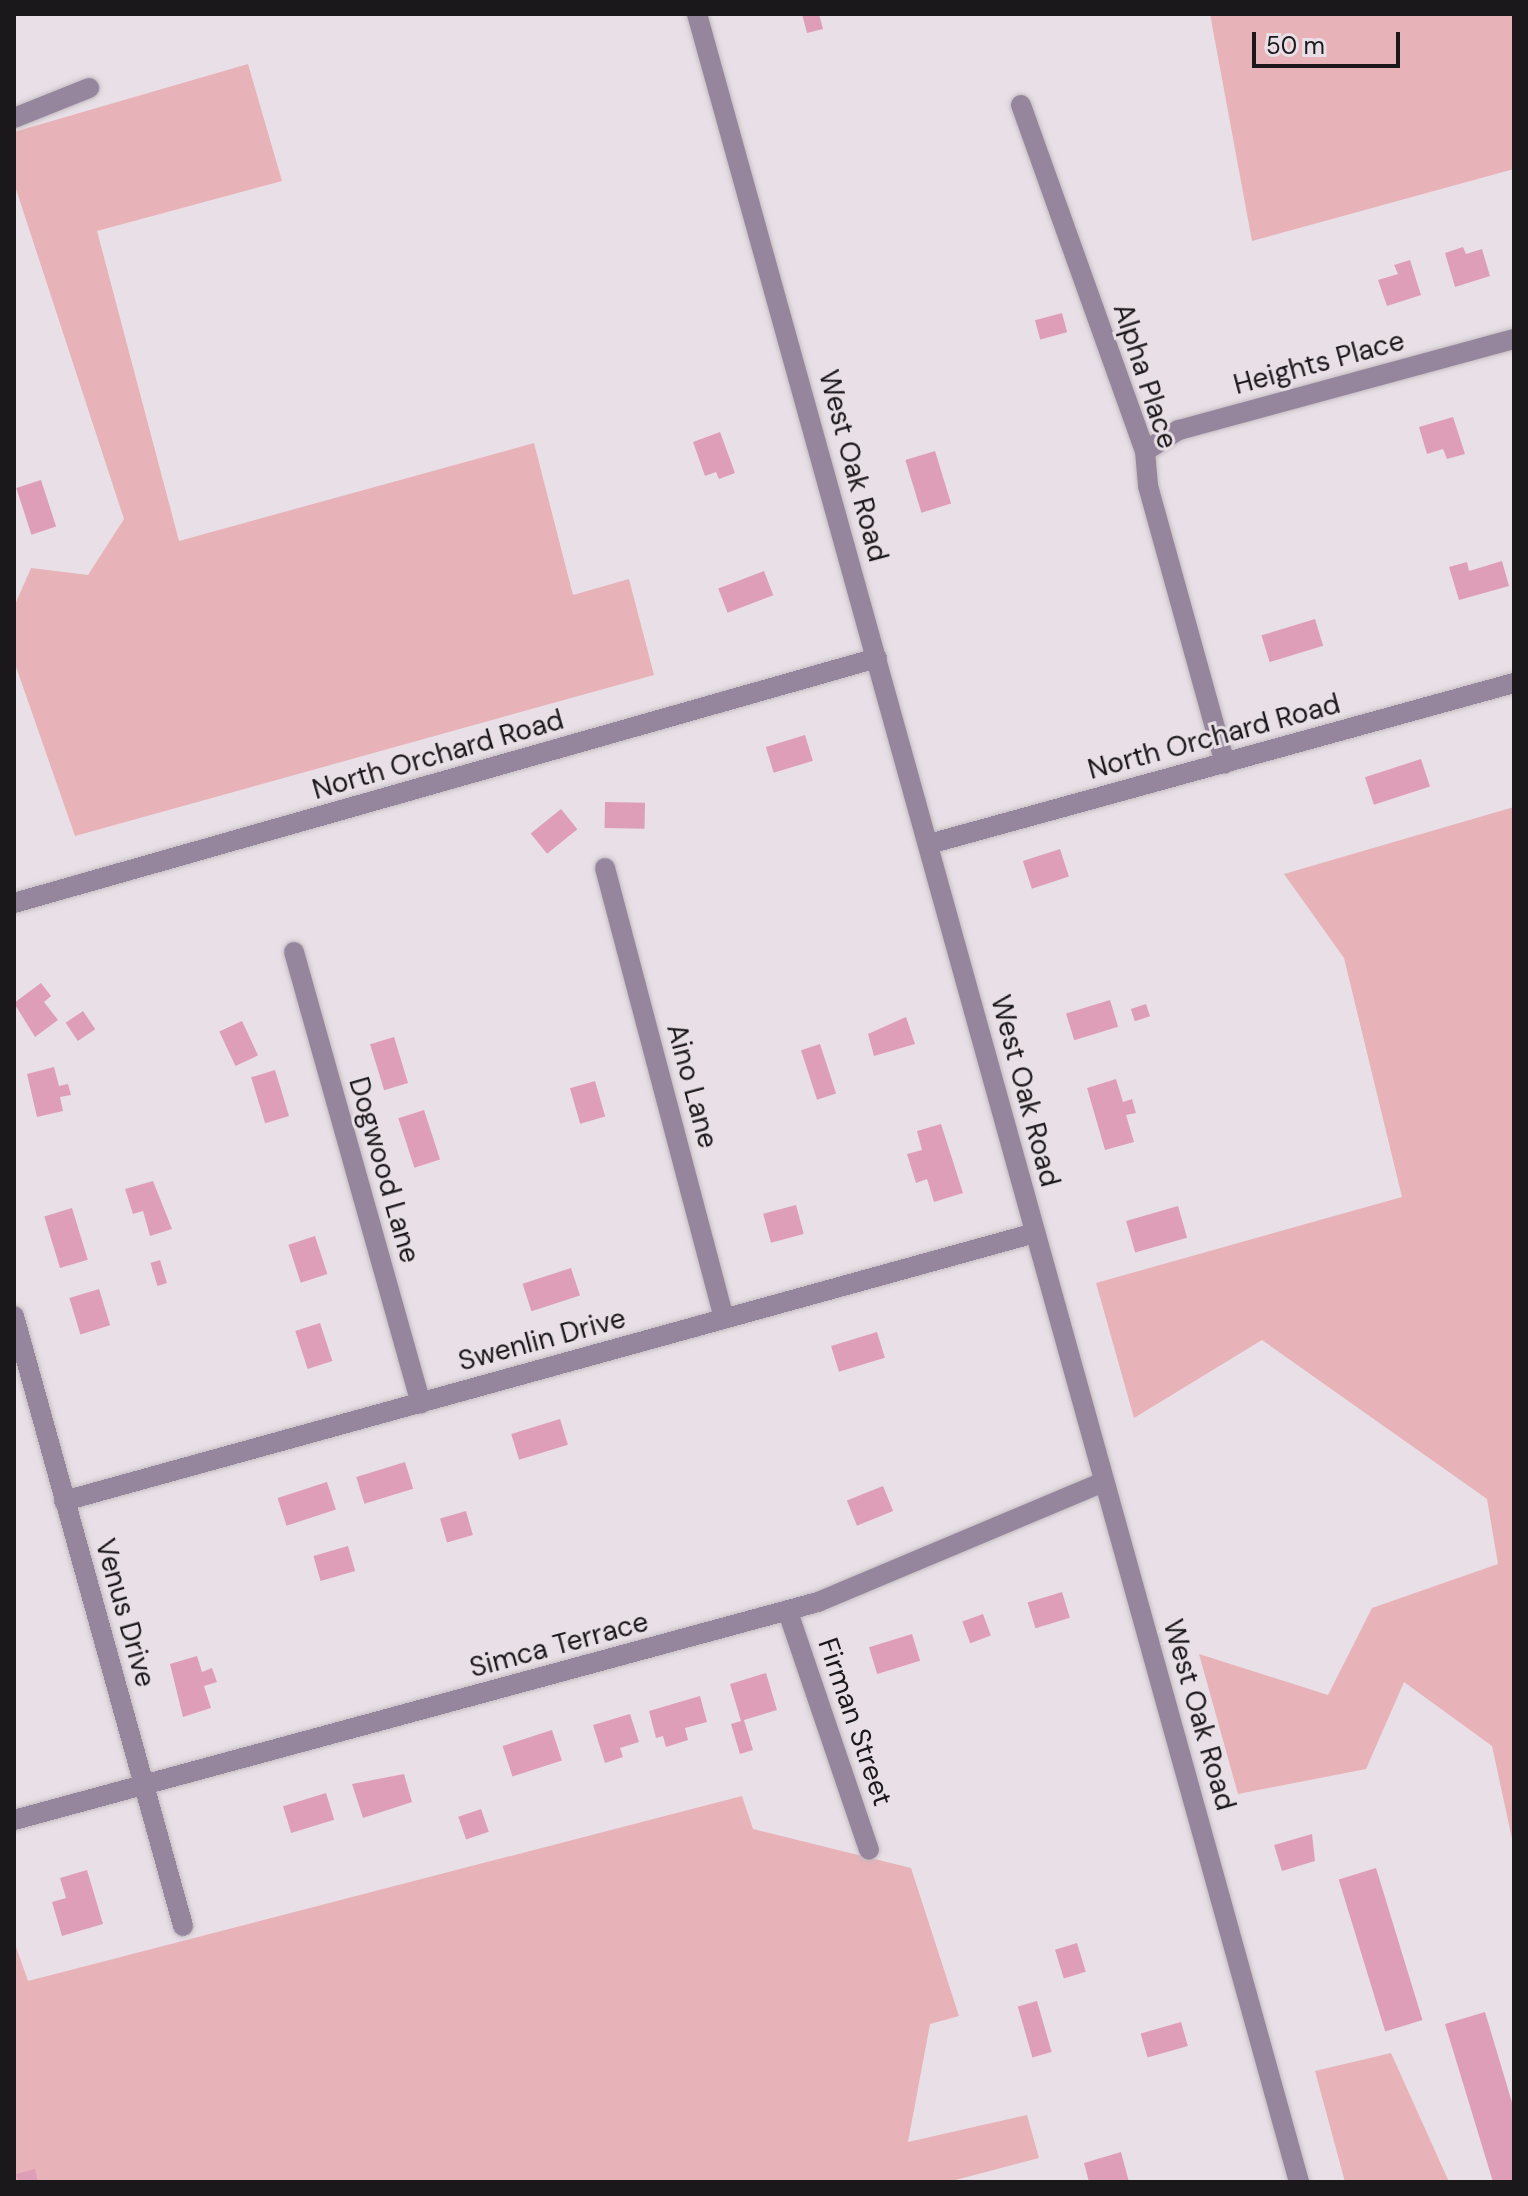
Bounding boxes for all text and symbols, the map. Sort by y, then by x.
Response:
scale bar [1256,16,1404,66]
text: 50 m [1266,30,1325,61]
street label: Alpha Place [1106,299,1184,453]
street label: Heights Place [1230,324,1408,402]
street label: West Oak Road [811,366,895,566]
street label: North Orchard Road [1084,687,1344,787]
street label: North Orchard Road [309,703,567,807]
street label: West Oak Road [983,991,1067,1191]
street label: Aino Lane [659,1020,725,1152]
street label: Dogwood Lane [341,1073,427,1267]
street label: Swenlin Drive [455,1302,629,1378]
street label: Venus Drive [88,1535,162,1691]
street label: Simca Terrace [466,1605,652,1685]
street label: West Oak Road [1156,1616,1242,1814]
street label: Firman Street [811,1634,899,1810]

